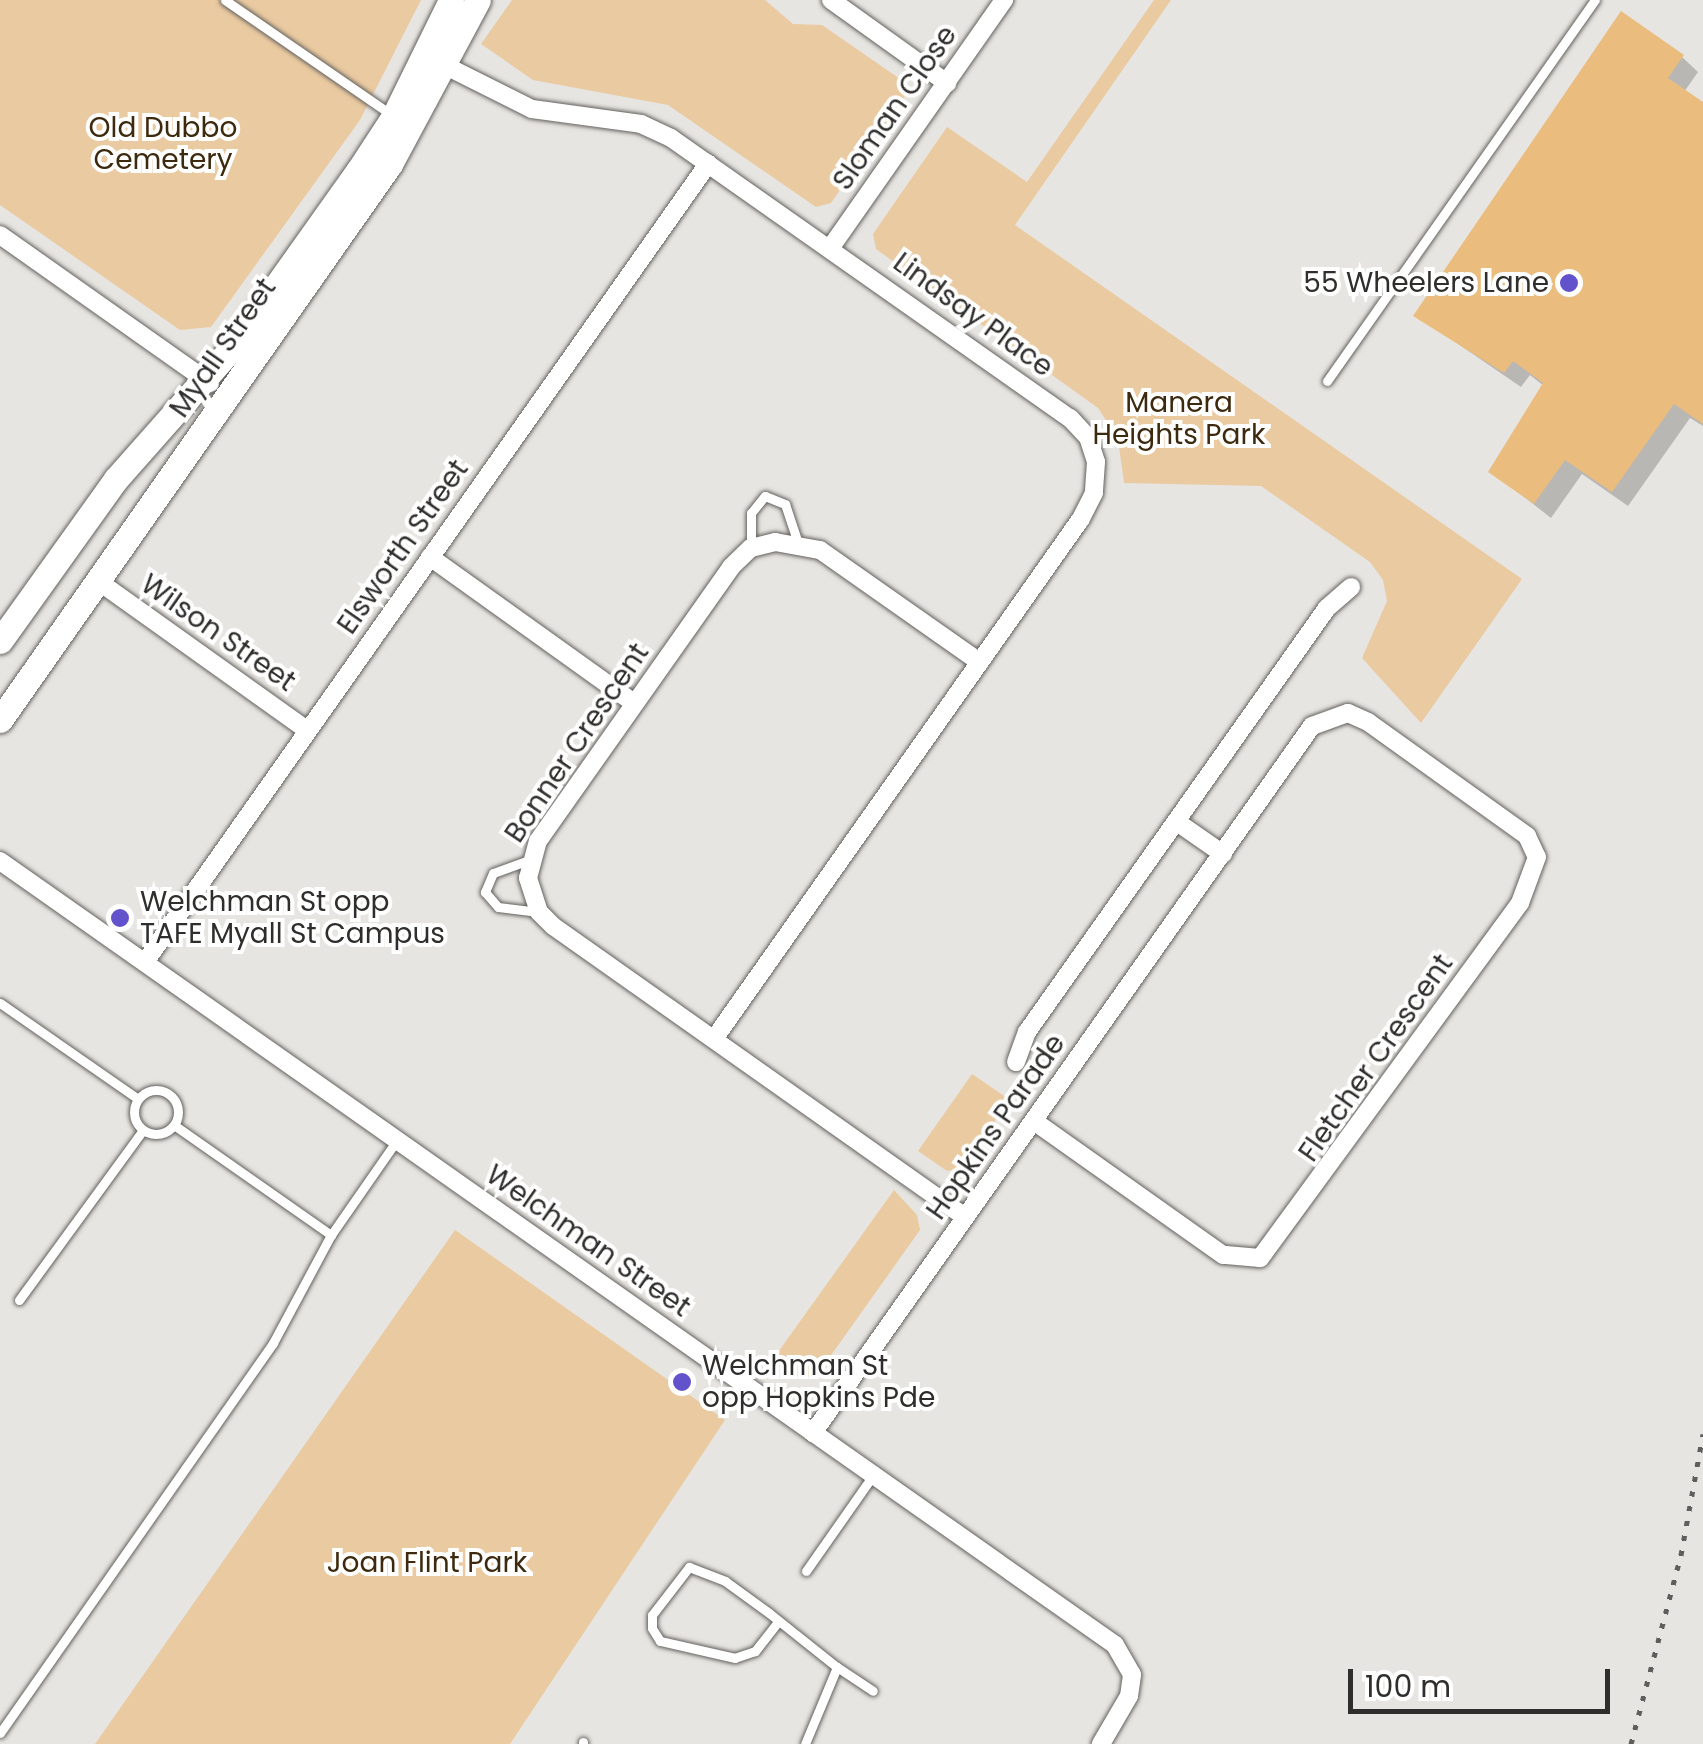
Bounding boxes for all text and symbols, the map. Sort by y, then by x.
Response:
street label: Sloman Close [826,19,964,197]
park label: Old Dubbo Cemetery [89,111,237,177]
street label: Lindsay Place [887,246,1059,384]
place label: 55 Wheelers Lane [1303,266,1549,300]
street label: Myall Street [163,272,283,424]
marker: 55 Wheelers Lane [1558,272,1580,294]
park label: Manera Heights Park [1093,386,1265,452]
street label: Elsworth Street [331,453,475,641]
street label: Wilson Street [134,567,302,699]
street label: Bonner Crescent [498,637,656,849]
place label: Welchman St opp TAFE Myall St Campus [140,885,445,951]
marker: Welchman St opp TAFE Myall St Campus [109,907,131,929]
street label: Fletcher Crescent [1292,948,1460,1168]
street label: Hopkins Parade [920,1028,1072,1226]
street label: Welchman Street [479,1158,697,1324]
place label: Welchman St opp Hopkins Pde [702,1349,935,1415]
marker: Welchman St opp Hopkins Pde [671,1371,693,1393]
park label: Joan Flint Park [327,1546,527,1580]
scale bar [1353,1649,1616,1711]
text: 100 m [1365,1665,1451,1708]

